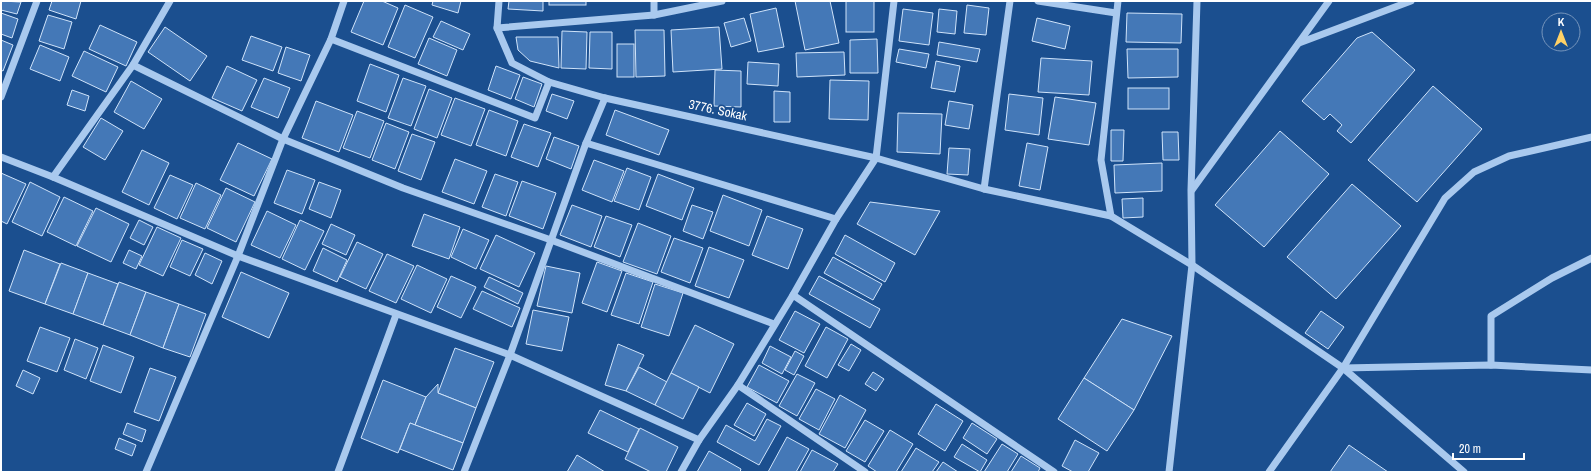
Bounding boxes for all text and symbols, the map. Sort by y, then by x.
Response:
north arrow [1541,12,1581,52]
text: K [1558,15,1565,29]
street label: 3776. Sokak [687,96,749,125]
scale bar [1453,435,1524,461]
text: 20 m [1459,441,1481,457]

